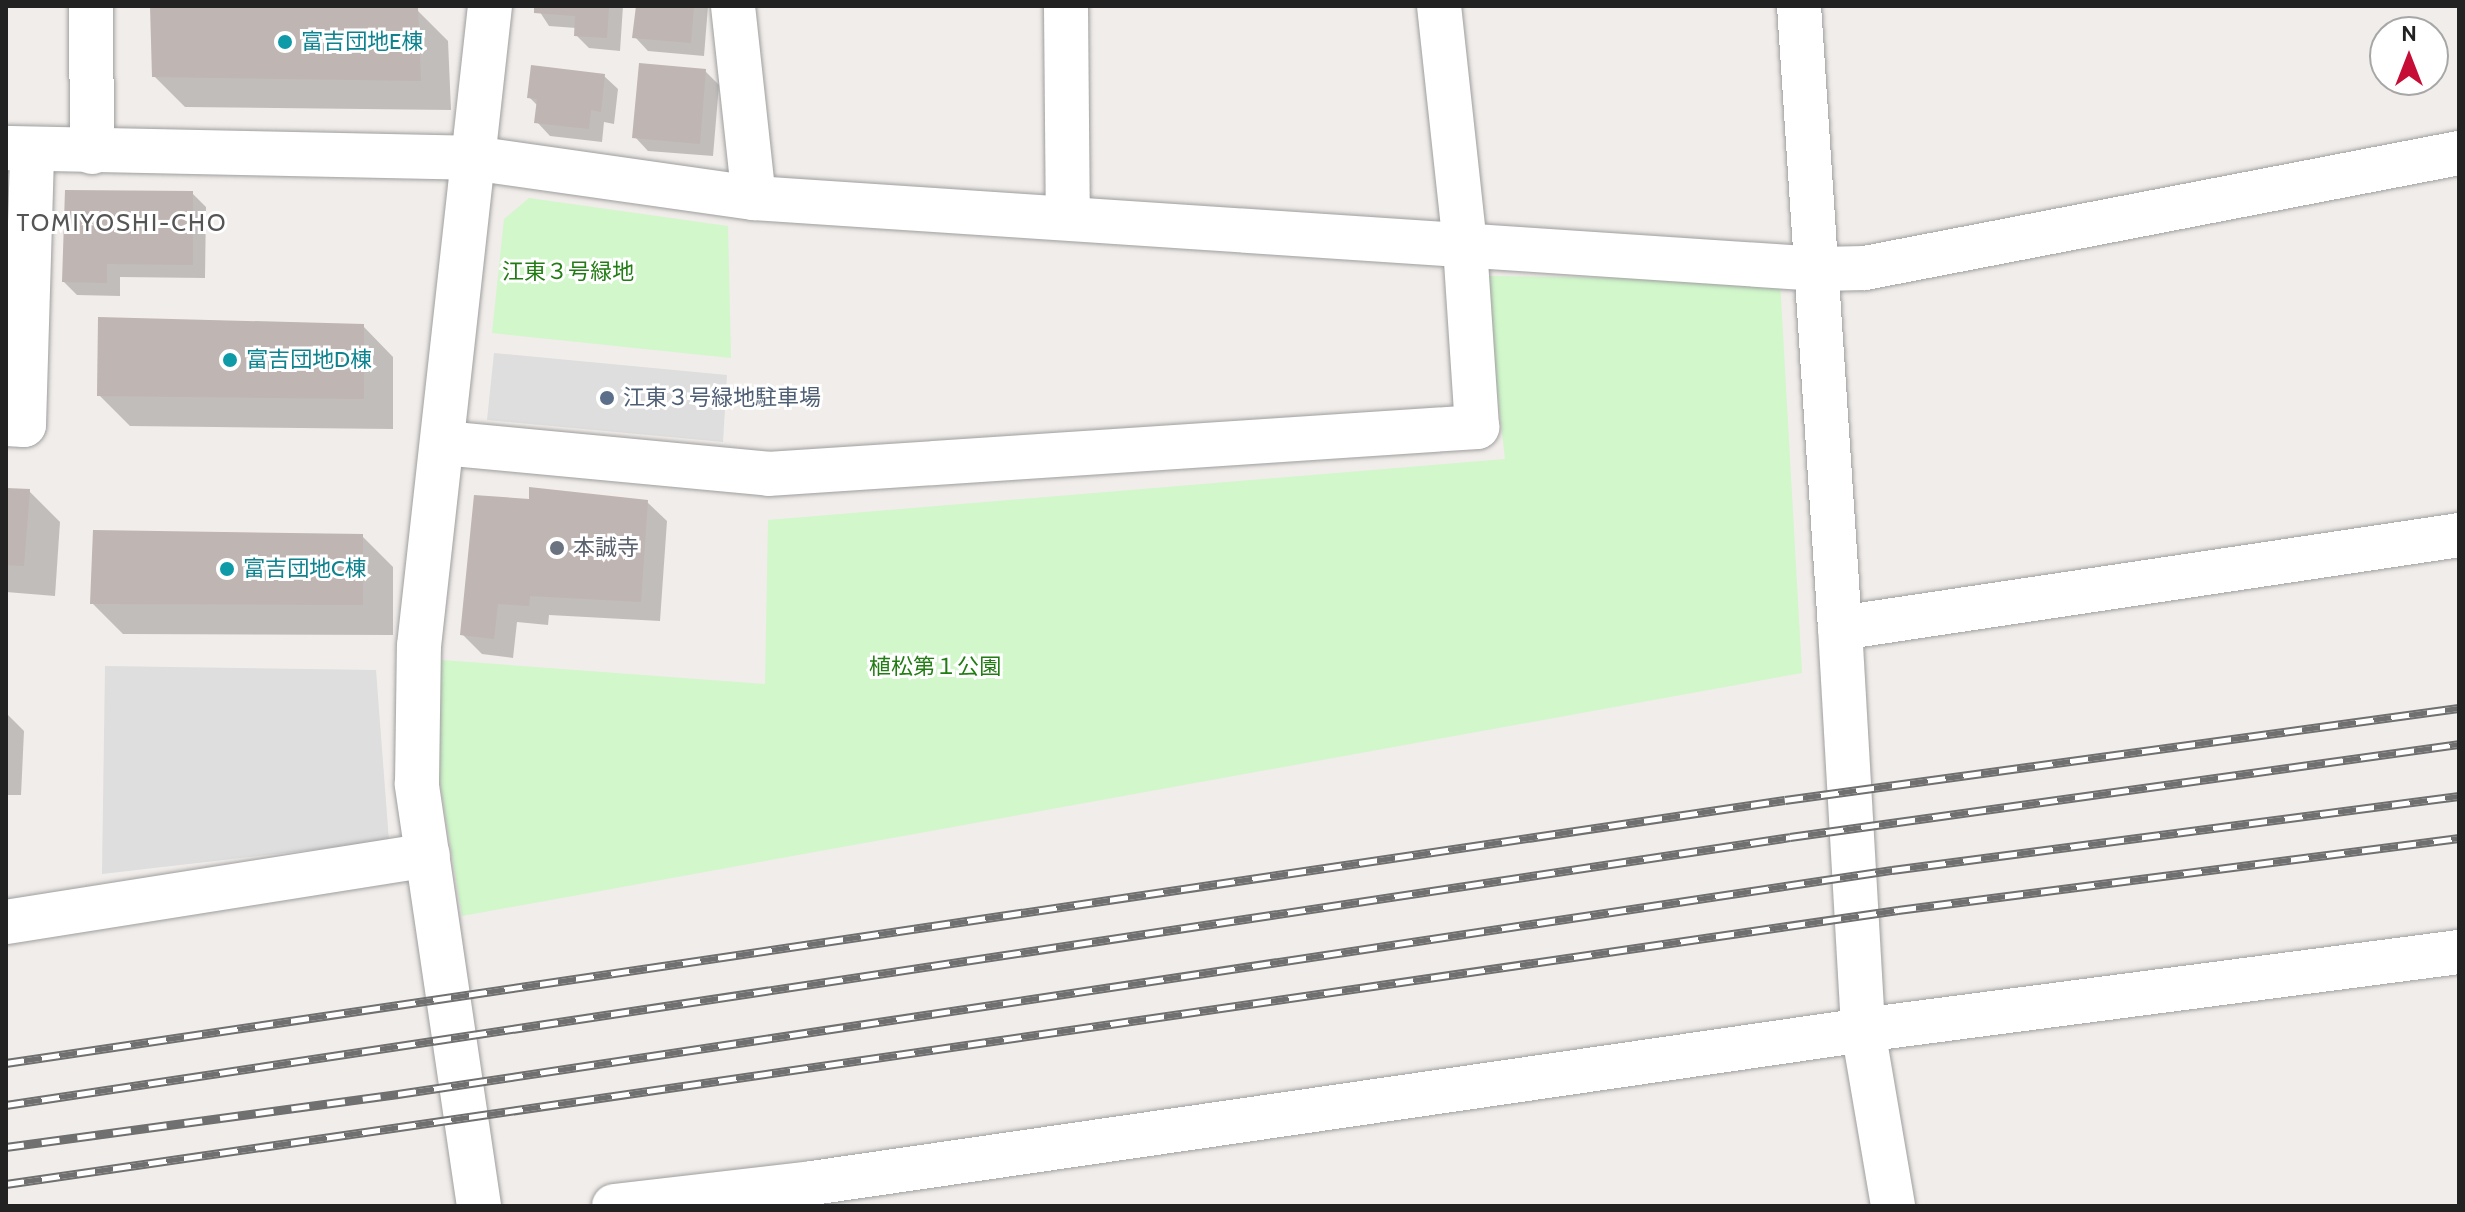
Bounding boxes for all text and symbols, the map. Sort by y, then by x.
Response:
north arrow [2369,16,2449,96]
text: N [2401,20,2417,47]
place label: 富吉団地E棟 [301,29,423,55]
marker: 富吉団地E棟 [276,33,294,51]
district label: TOMIYOSHI-CHO [17,209,227,237]
park label: 江東３号緑地 [502,259,634,285]
place label: 富吉団地D棟 [246,347,372,373]
marker: 富吉団地D棟 [221,351,239,369]
place label: 江東３号緑地駐車場 [623,385,821,411]
marker: 江東３号緑地駐車場 [598,389,616,407]
place label: 本誠寺 [573,535,639,561]
marker: 本誠寺 [548,539,566,557]
place label: 富吉団地C棟 [243,556,367,582]
marker: 富吉団地C棟 [218,560,236,578]
park label: 植松第１公園 [869,654,1001,680]

